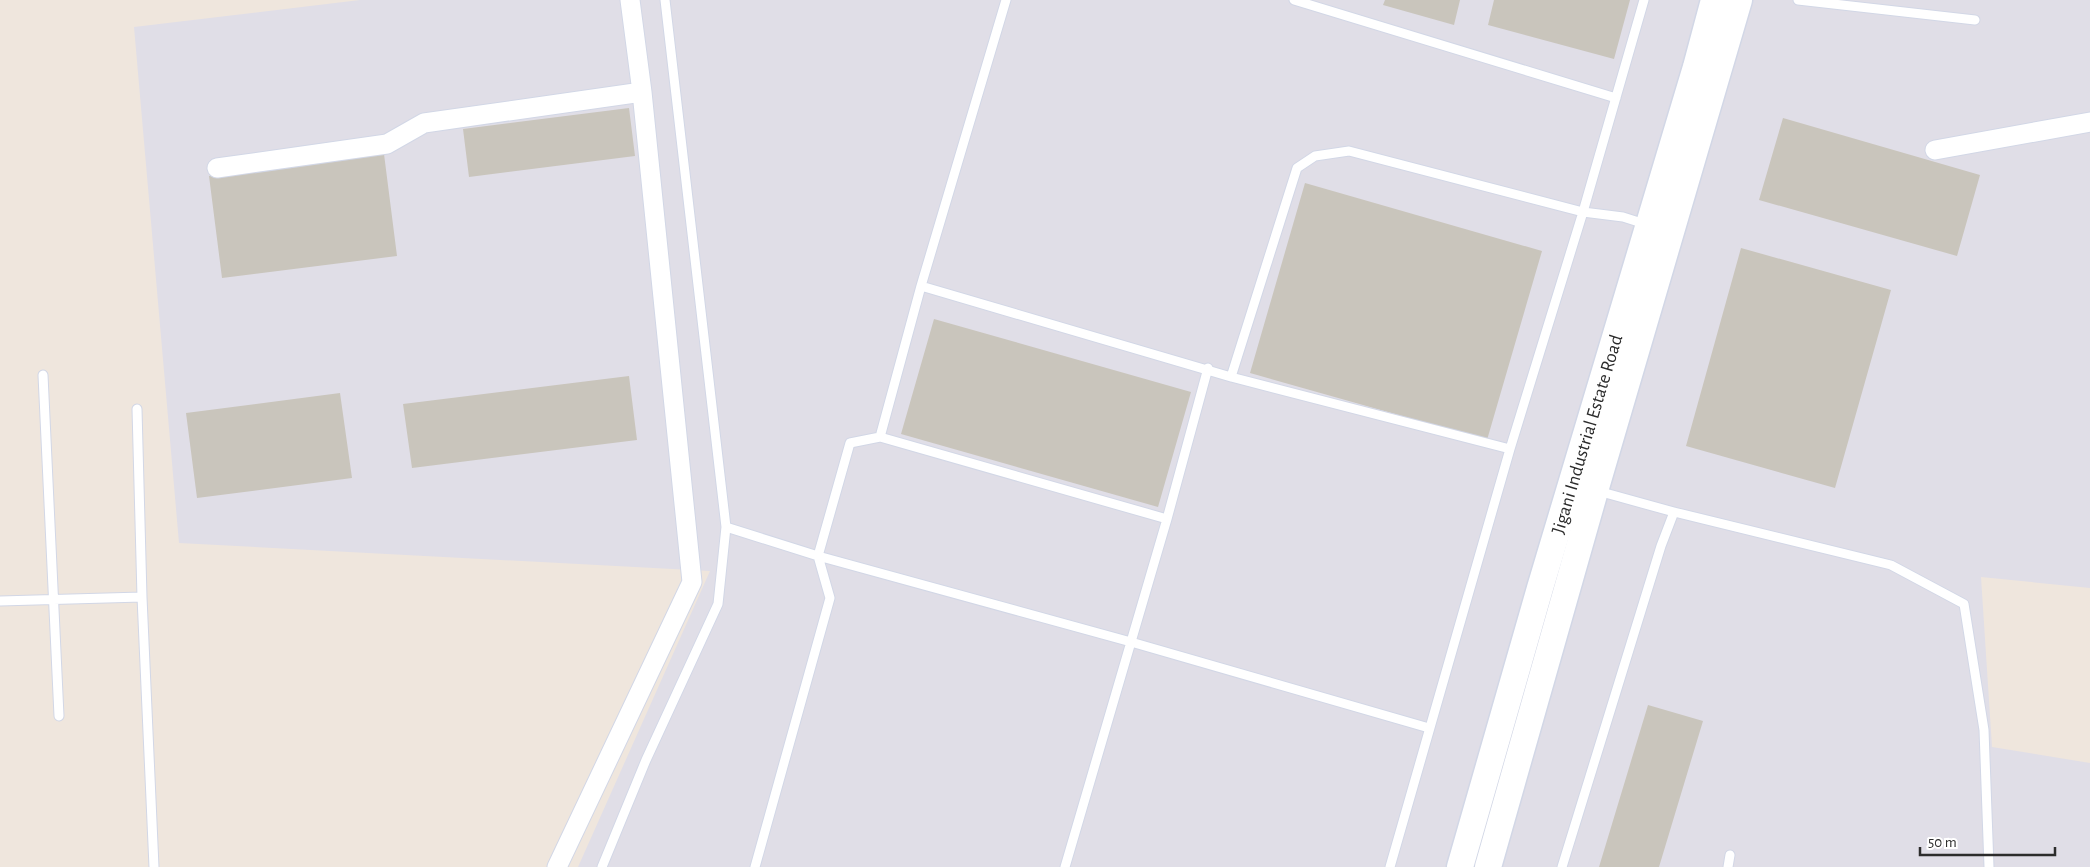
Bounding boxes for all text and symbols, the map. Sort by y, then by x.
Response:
street label: Jigani Industrial Estate Road [1549,332,1626,536]
scale bar [1920,824,2055,856]
text: 50 m [1928,835,1957,850]

